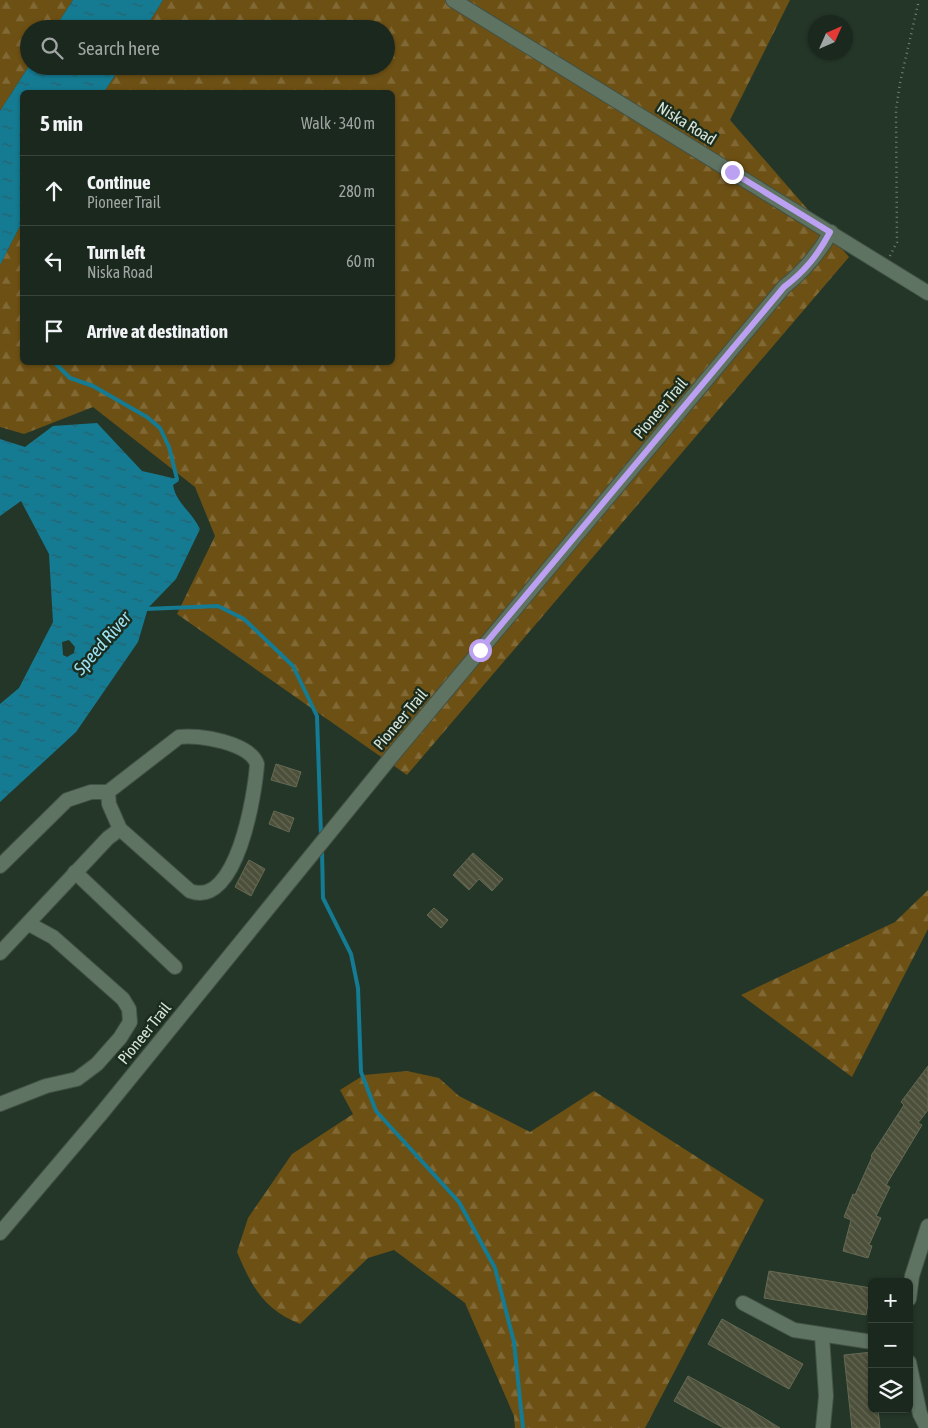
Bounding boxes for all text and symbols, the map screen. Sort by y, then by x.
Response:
north arrow [808,15,853,60]
search box [20,20,395,75]
icon: search [38,34,66,62]
text: Search here [78,37,160,59]
street label: Niska Road [654,98,720,148]
text: 5 min [40,111,83,135]
text: Walk · 340 m [301,114,375,132]
route end [721,161,744,184]
text: Continue [87,171,151,193]
icon: ahead [40,177,68,205]
text: 280 m [339,182,375,200]
text: Pioneer Trail [87,193,161,211]
text: Turn left [87,241,145,263]
icon: left [40,247,68,275]
text: 60 m [346,252,375,270]
text: Niska Road [87,263,153,281]
icon: arrive [40,317,68,345]
text: Arrive at destination [87,320,228,342]
street label: Pioneer Trail [629,373,691,442]
water label: Speed River [68,607,135,680]
route start [469,639,492,662]
street label: Pioneer Trail [369,684,431,753]
street label: Pioneer Trail [114,998,175,1067]
map controls [868,1278,913,1413]
button: + [868,1278,913,1323]
button: − [868,1323,913,1368]
button: layers [868,1368,913,1413]

